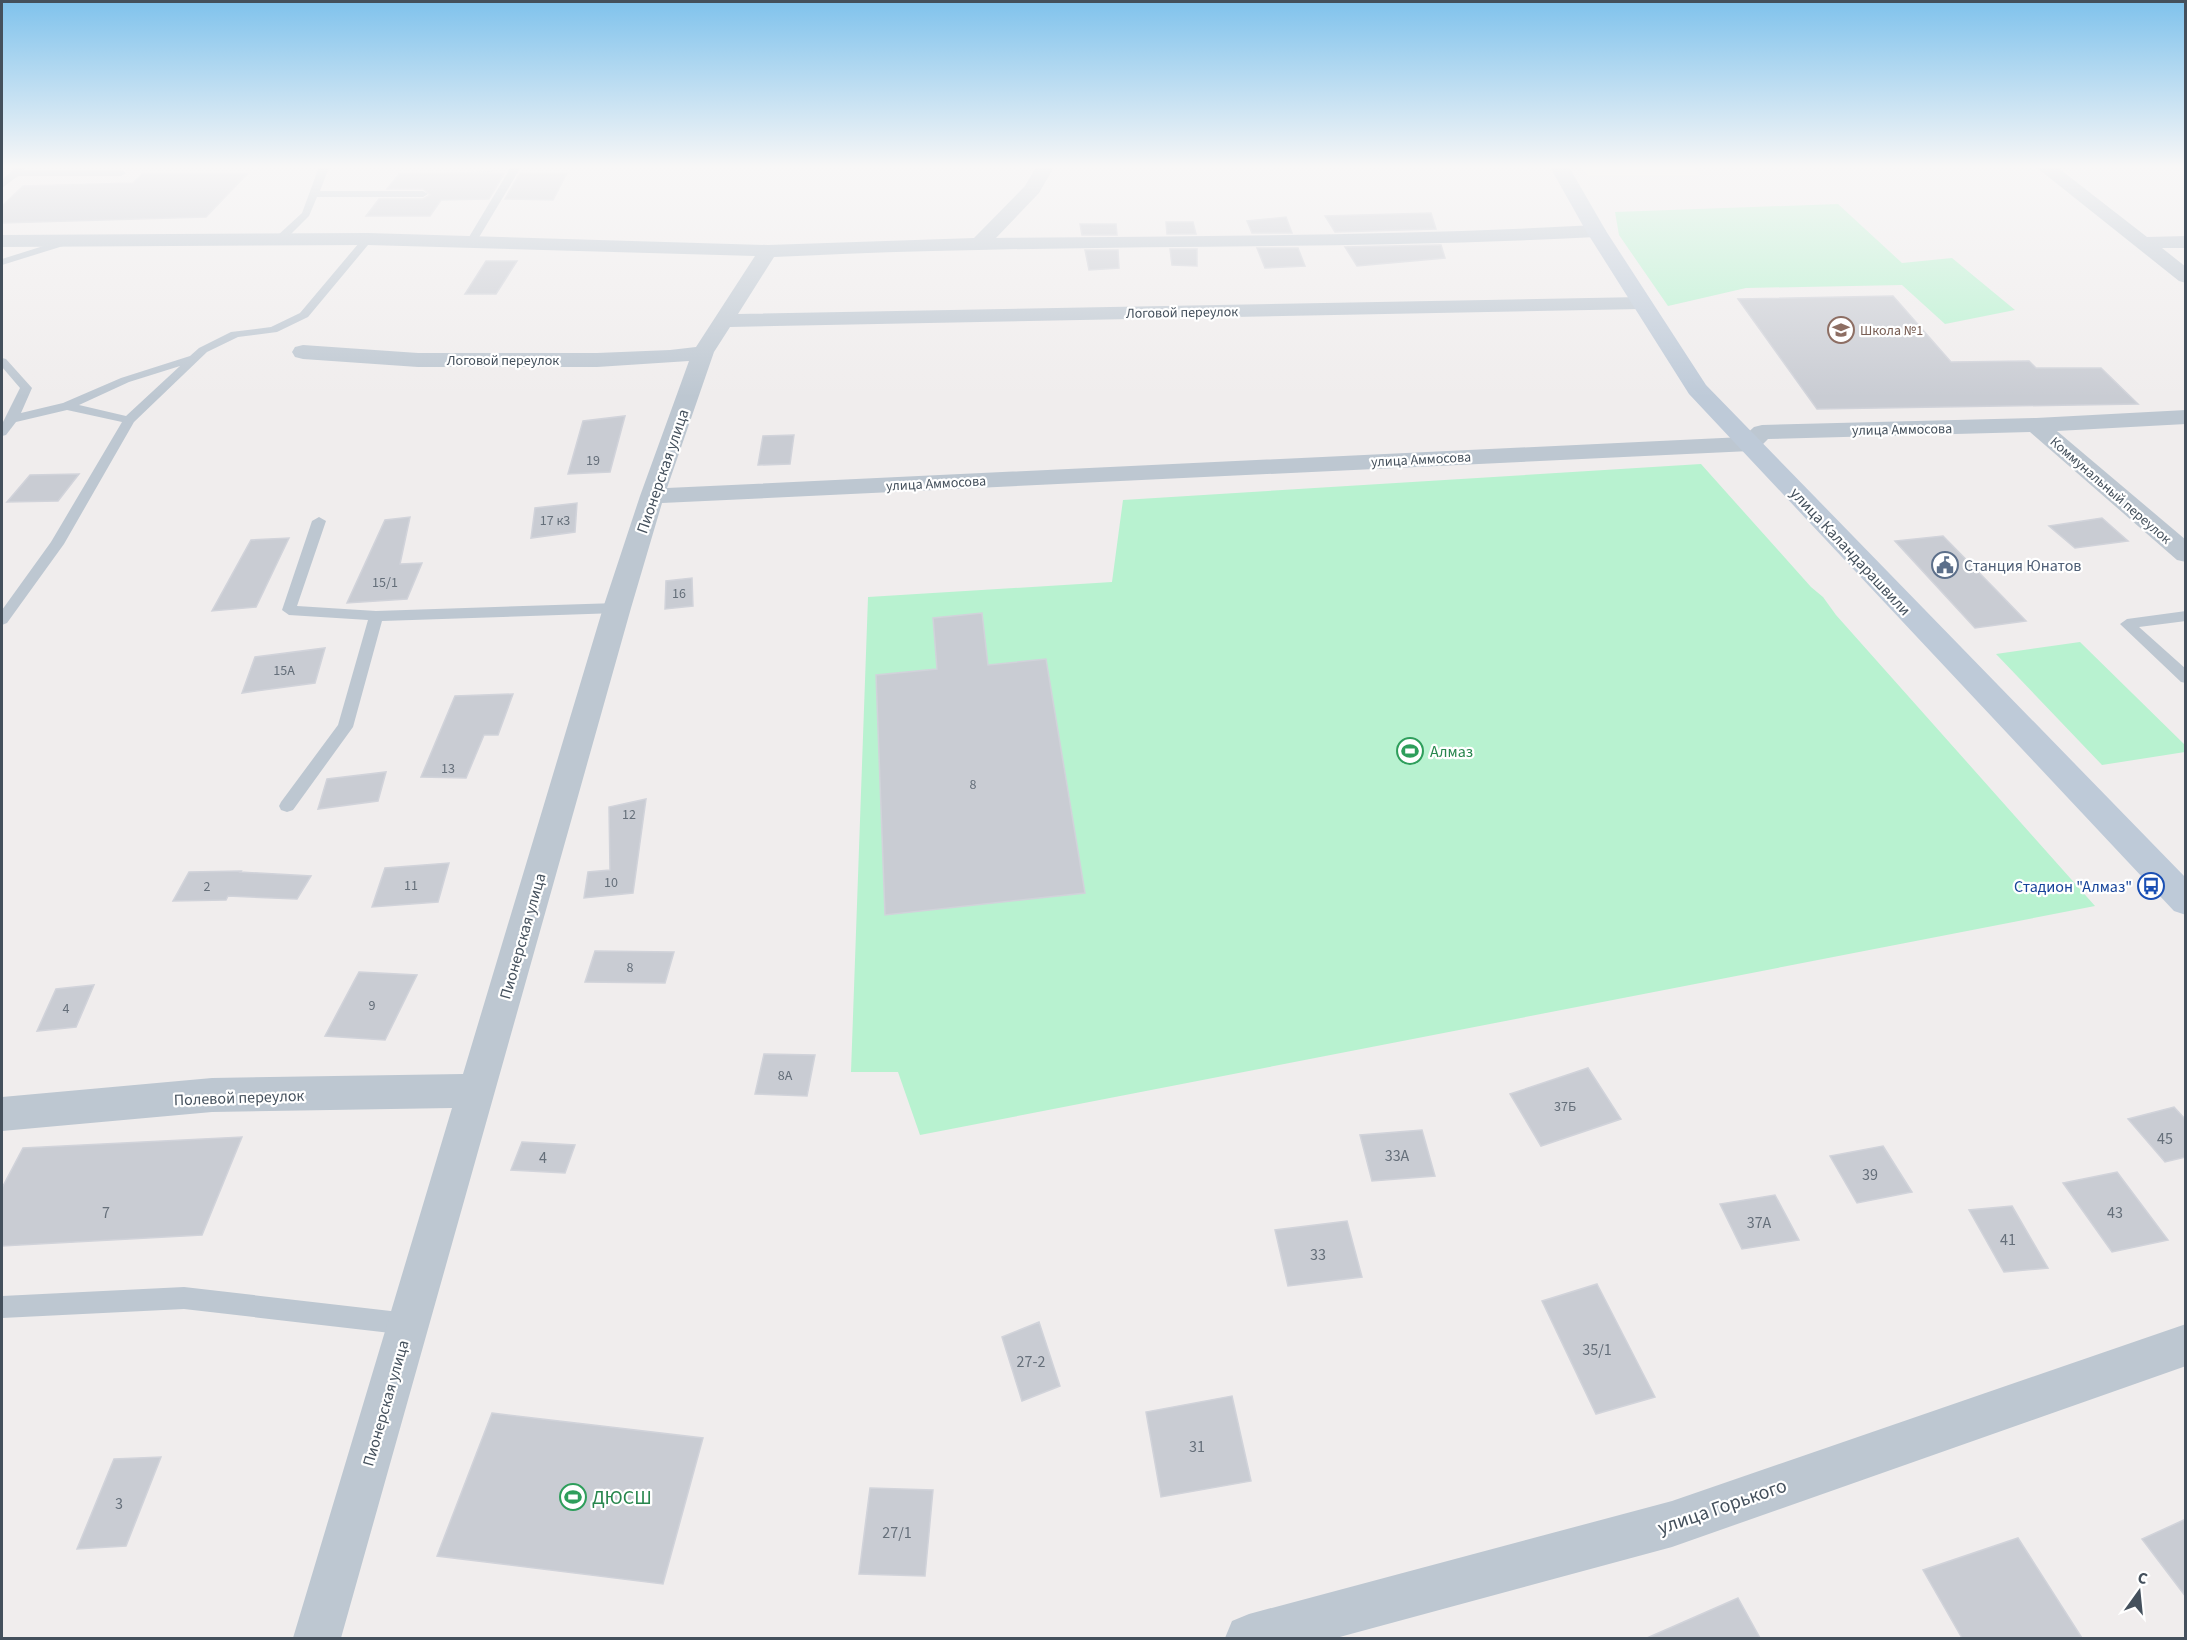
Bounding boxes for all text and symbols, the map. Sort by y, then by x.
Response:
street label: Логовой переулок [1126,302,1238,324]
school or university icon: Школа №1 [1826,315,1856,345]
place label: Школа №1 [1860,321,1923,341]
street label: Логовой переулок [447,351,559,371]
street label: Пионерская улица [631,406,695,537]
street label: улица Аммосова [1852,419,1952,441]
street label: Коммунальный переулок [2045,432,2175,549]
street label: улица Аммосова [1370,447,1472,473]
house number: 19 [586,451,600,471]
street label: улица Аммосова [885,471,987,497]
street label: улица Каландарашвили [1785,483,1916,621]
house number: 17 к3 [540,511,570,531]
public building icon: Станция Юнатов [1930,550,1960,580]
place label: Станция Юнатов [1964,555,2082,577]
house number: 15/1 [372,573,398,593]
house number: 16 [672,584,686,604]
house number: 15А [273,661,295,681]
sports icon: Алмаз [1395,736,1425,766]
place label: Алмаз [1430,741,1473,763]
house number: 13 [441,759,455,779]
house number: 8 [970,775,977,795]
house number: 12 [622,805,636,825]
street label: Пионерская улица [494,871,551,1002]
bus stop icon: Стадион "Алмаз" [2136,871,2166,901]
house number: 10 [604,873,618,893]
house number: 11 [404,876,418,896]
place label: Стадион "Алмаз" [2014,876,2132,898]
house number: 2 [204,877,211,897]
house number: 8 [627,958,634,978]
house number: 9 [369,996,376,1016]
house number: 4 [63,999,70,1019]
house number: 8А [778,1066,793,1086]
street label: Полевой переулок [173,1085,305,1111]
house number: 37Б [1554,1097,1576,1117]
house number: 45 [2157,1128,2173,1150]
house number: 33А [1385,1145,1410,1167]
house number: 4 [539,1147,547,1169]
house number: 39 [1862,1164,1878,1186]
house number: 7 [102,1202,110,1224]
house number: 43 [2107,1202,2123,1224]
house number: 37А [1747,1212,1772,1234]
house number: 41 [2000,1229,2016,1251]
house number: 33 [1310,1244,1326,1266]
street label: Пионерская улица [357,1338,414,1469]
house number: 35/1 [1582,1339,1612,1361]
house number: 27-2 [1017,1351,1045,1373]
house number: 31 [1189,1436,1205,1458]
street label: улица Горького [1654,1472,1791,1542]
sports icon: ДЮСШ [558,1482,588,1512]
place label: ДЮСШ [592,1484,652,1512]
house number: 3 [115,1493,123,1515]
house number: 27/1 [882,1522,912,1544]
north arrow [2109,1562,2169,1622]
text: С [2135,1567,2150,1590]

